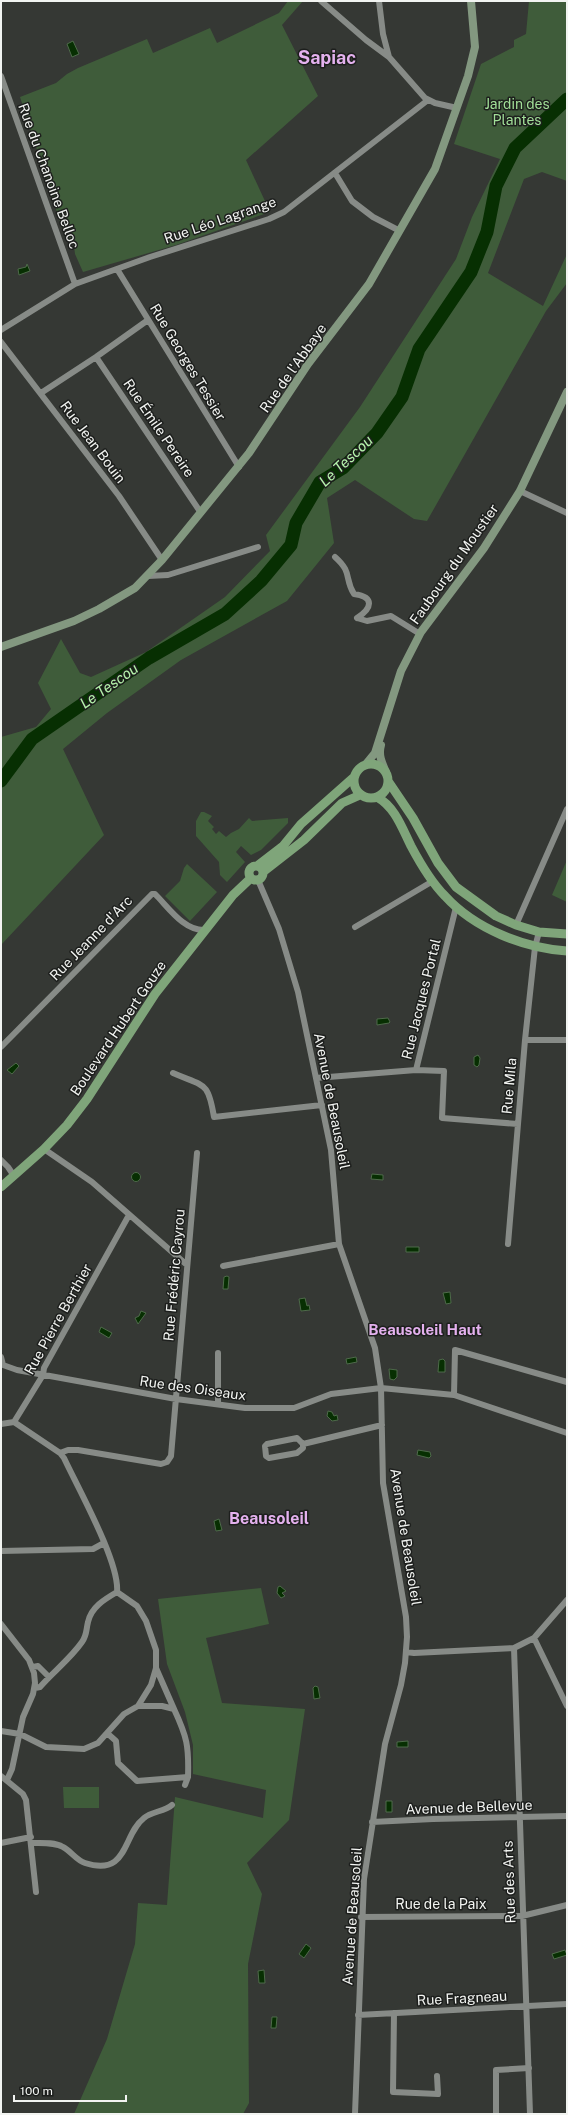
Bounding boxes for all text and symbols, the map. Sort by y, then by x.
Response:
district label: Sapiac [298,47,356,68]
park label: Jardin des Plantes [484,96,550,128]
street label: Rue du Chanoine Belloc [15,101,83,251]
street label: Rue Léo Lagrange [162,193,278,247]
street label: Rue Georges Tessier [147,301,229,423]
street label: Rue de l'Abbaye [256,321,330,415]
street label: Rue Émile Pereire [120,375,199,480]
street label: Rue Jean Bouin [57,398,129,486]
water label: Le Tescou [315,432,376,490]
street label: Faubourg du Moustier [406,501,502,627]
water label: Le Tescou [76,659,141,712]
street label: Rue Jeanne d'Arc [46,892,136,984]
street label: Rue Jacques Portal [398,937,444,1061]
street label: Boulevard Hubert Gouze [67,957,169,1098]
street label: Avenue de Beausoleil [311,1031,353,1171]
street label: Rue Mila [499,1057,519,1115]
street label: Rue Frédéric Cayrou [160,1208,188,1342]
street label: Rue Pierre Berthier [21,1261,95,1377]
district label: Beausoleil Haut [368,1321,482,1338]
street label: Rue des Oiseaux [139,1373,247,1403]
street label: Avenue de Beausoleil [387,1467,425,1607]
district label: Beausoleil [229,1509,309,1528]
street label: Avenue de Bellevue [405,1797,533,1817]
street label: Rue des Arts [500,1840,518,1924]
street label: Avenue de Beausoleil [339,1846,365,1986]
street label: Rue de la Paix [395,1896,487,1912]
street label: Rue Fragneau [416,1988,508,2008]
scale bar [14,2077,126,2103]
text: 100 m [20,2084,53,2098]

